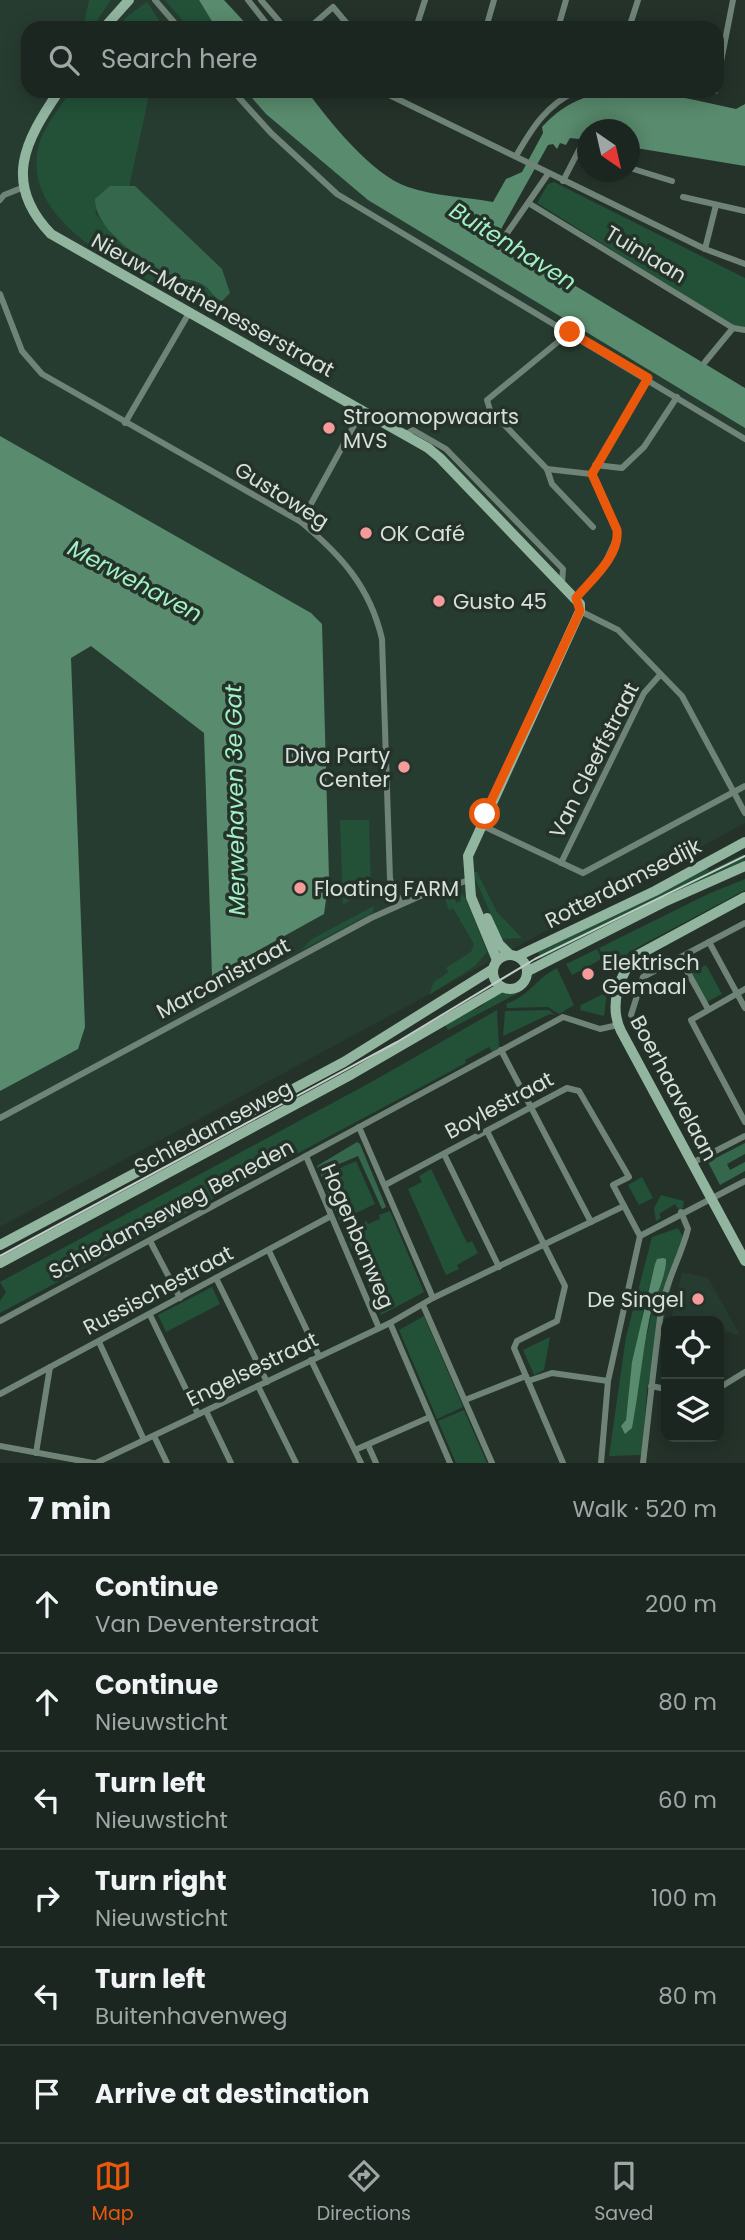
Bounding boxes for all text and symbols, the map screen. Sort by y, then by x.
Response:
search box [21,21,724,98]
icon: search [45,41,83,79]
text: Search here [101,41,258,77]
north arrow [577,119,640,182]
water label: Buitenhaven [443,194,583,298]
street label: Tuinlaan [600,218,692,290]
street label: Nieuw-Mathenesserstraat [86,226,340,384]
route end [554,316,585,347]
place label: Stroomopwaarts MVS [343,402,519,455]
marker: Stroomopwaarts MVS [321,420,337,436]
street label: Gustoweg [229,455,335,535]
place label: OK Café [380,519,465,548]
marker: OK Café [358,525,374,541]
water label: Merwehaven [62,532,208,630]
place label: Gusto 45 [453,587,547,616]
marker: Gusto 45 [431,593,447,609]
street label: Van Cleeffstraat [542,677,646,843]
water label: Merwehaven 3e Gat [217,683,253,916]
place label: Diva Party Center [285,741,390,794]
marker: Diva Party Center [396,759,412,775]
route start [469,798,500,829]
street label: Rotterdamsedijk [540,831,706,935]
place label: Floating FARM [314,874,459,903]
marker: Floating FARM [292,880,308,896]
street label: Marconistraat [151,931,295,1025]
place label: Elektrisch Gemaal [602,948,700,1001]
marker: Elektrisch Gemaal [580,966,596,982]
street label: Boerhaavelaan [623,1010,725,1166]
street label: Boylestraat [440,1064,558,1146]
street label: Schiedamseweg [129,1073,297,1181]
street label: Schiedamseweg Beneden [43,1132,299,1286]
street label: Hogenbanweg [314,1159,402,1313]
street label: Russischestraat [78,1238,238,1342]
place label: De Singel [587,1285,684,1314]
marker: De Singel [690,1291,706,1307]
map controls [661,1316,724,1442]
button: locate [661,1316,724,1379]
street label: Engelsestraat [181,1325,323,1413]
button: layers [661,1379,724,1442]
text: 7 min [28,1487,111,1530]
text: Walk · 520 m [572,1493,717,1525]
text: Continue [95,1569,218,1605]
icon: ahead [28,1585,66,1623]
text: 200 m [645,1588,717,1620]
text: Van Deventerstraat [95,1608,319,1640]
text: Continue [95,1667,218,1703]
icon: ahead [28,1683,66,1721]
text: 80 m [658,1686,717,1718]
text: Nieuwsticht [95,1706,228,1738]
text: Turn left [95,1765,206,1801]
icon: left [28,1781,66,1819]
text: 60 m [658,1784,717,1816]
text: Nieuwsticht [95,1804,228,1836]
text: Turn right [95,1863,227,1899]
icon: right [28,1879,66,1917]
text: 100 m [651,1882,717,1914]
text: Nieuwsticht [95,1902,228,1934]
text: Turn left [95,1961,206,1997]
icon: left [28,1977,66,2015]
text: 80 m [658,1980,717,2012]
text: Buitenhavenweg [95,2000,288,2032]
icon: arrive [28,2075,66,2113]
text: Arrive at destination [95,2076,370,2112]
tab: Map [92,2157,134,2228]
tab: Directions [317,2157,411,2228]
tab: Saved [594,2157,653,2228]

